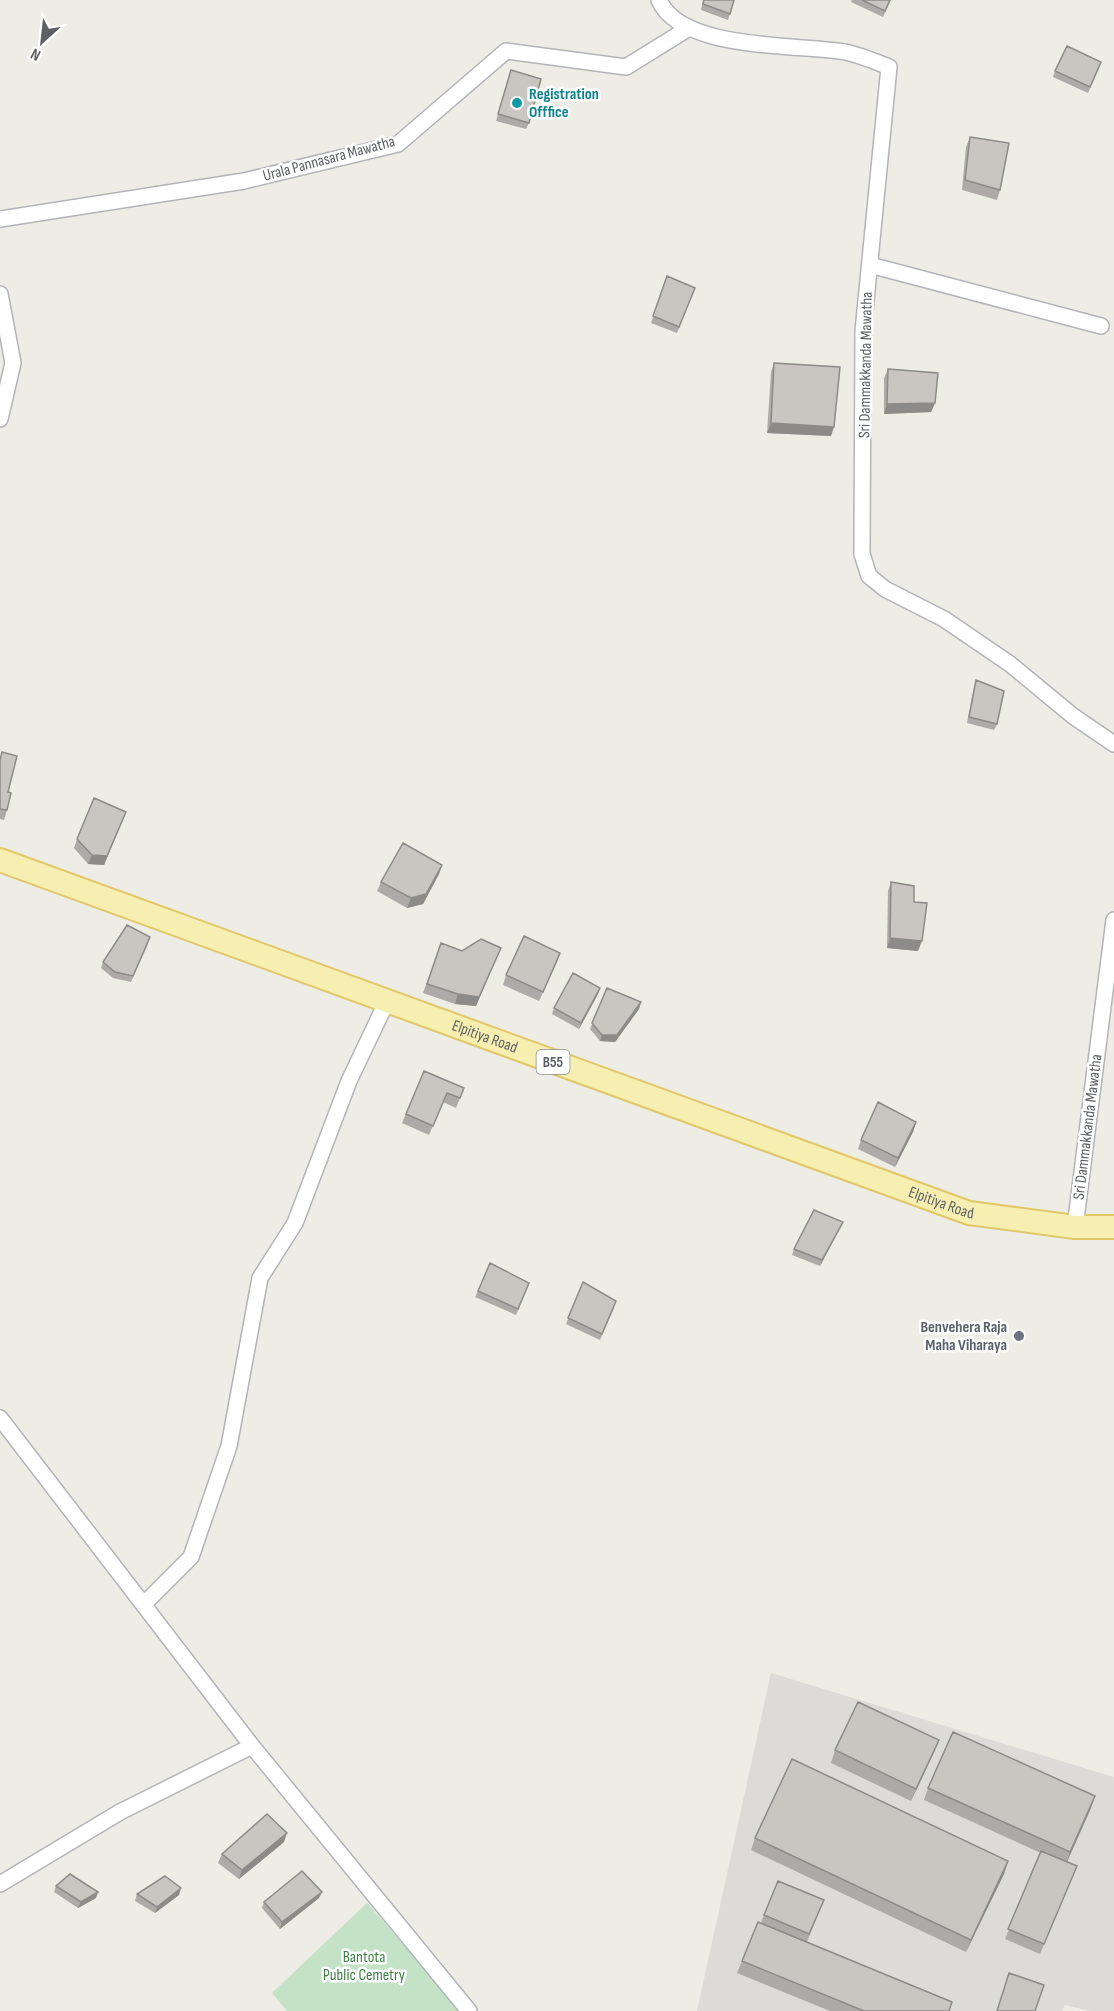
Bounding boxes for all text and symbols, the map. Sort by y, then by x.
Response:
north arrow [12,12,72,72]
text: N [28,44,44,64]
place label: Registration Offfice [529,85,599,122]
marker: Registration Offfice [510,96,524,110]
street label: Urala Pannasara Mawatha [261,132,397,186]
street label: Sri Dammakkanda Mawatha [855,292,877,438]
street label: Elpitiya Road [449,1016,520,1057]
road number: B55 [536,1050,570,1074]
street label: Sri Dammakkanda Mawatha [1070,1053,1106,1201]
street label: Elpitiya Road [906,1182,975,1223]
place label: Benvehera Raja Maha Viharaya [920,1318,1007,1355]
marker: Benvehera Raja Maha Viharaya [1012,1329,1026,1343]
park label: Bantota Public Cemetry [323,1948,405,1985]

